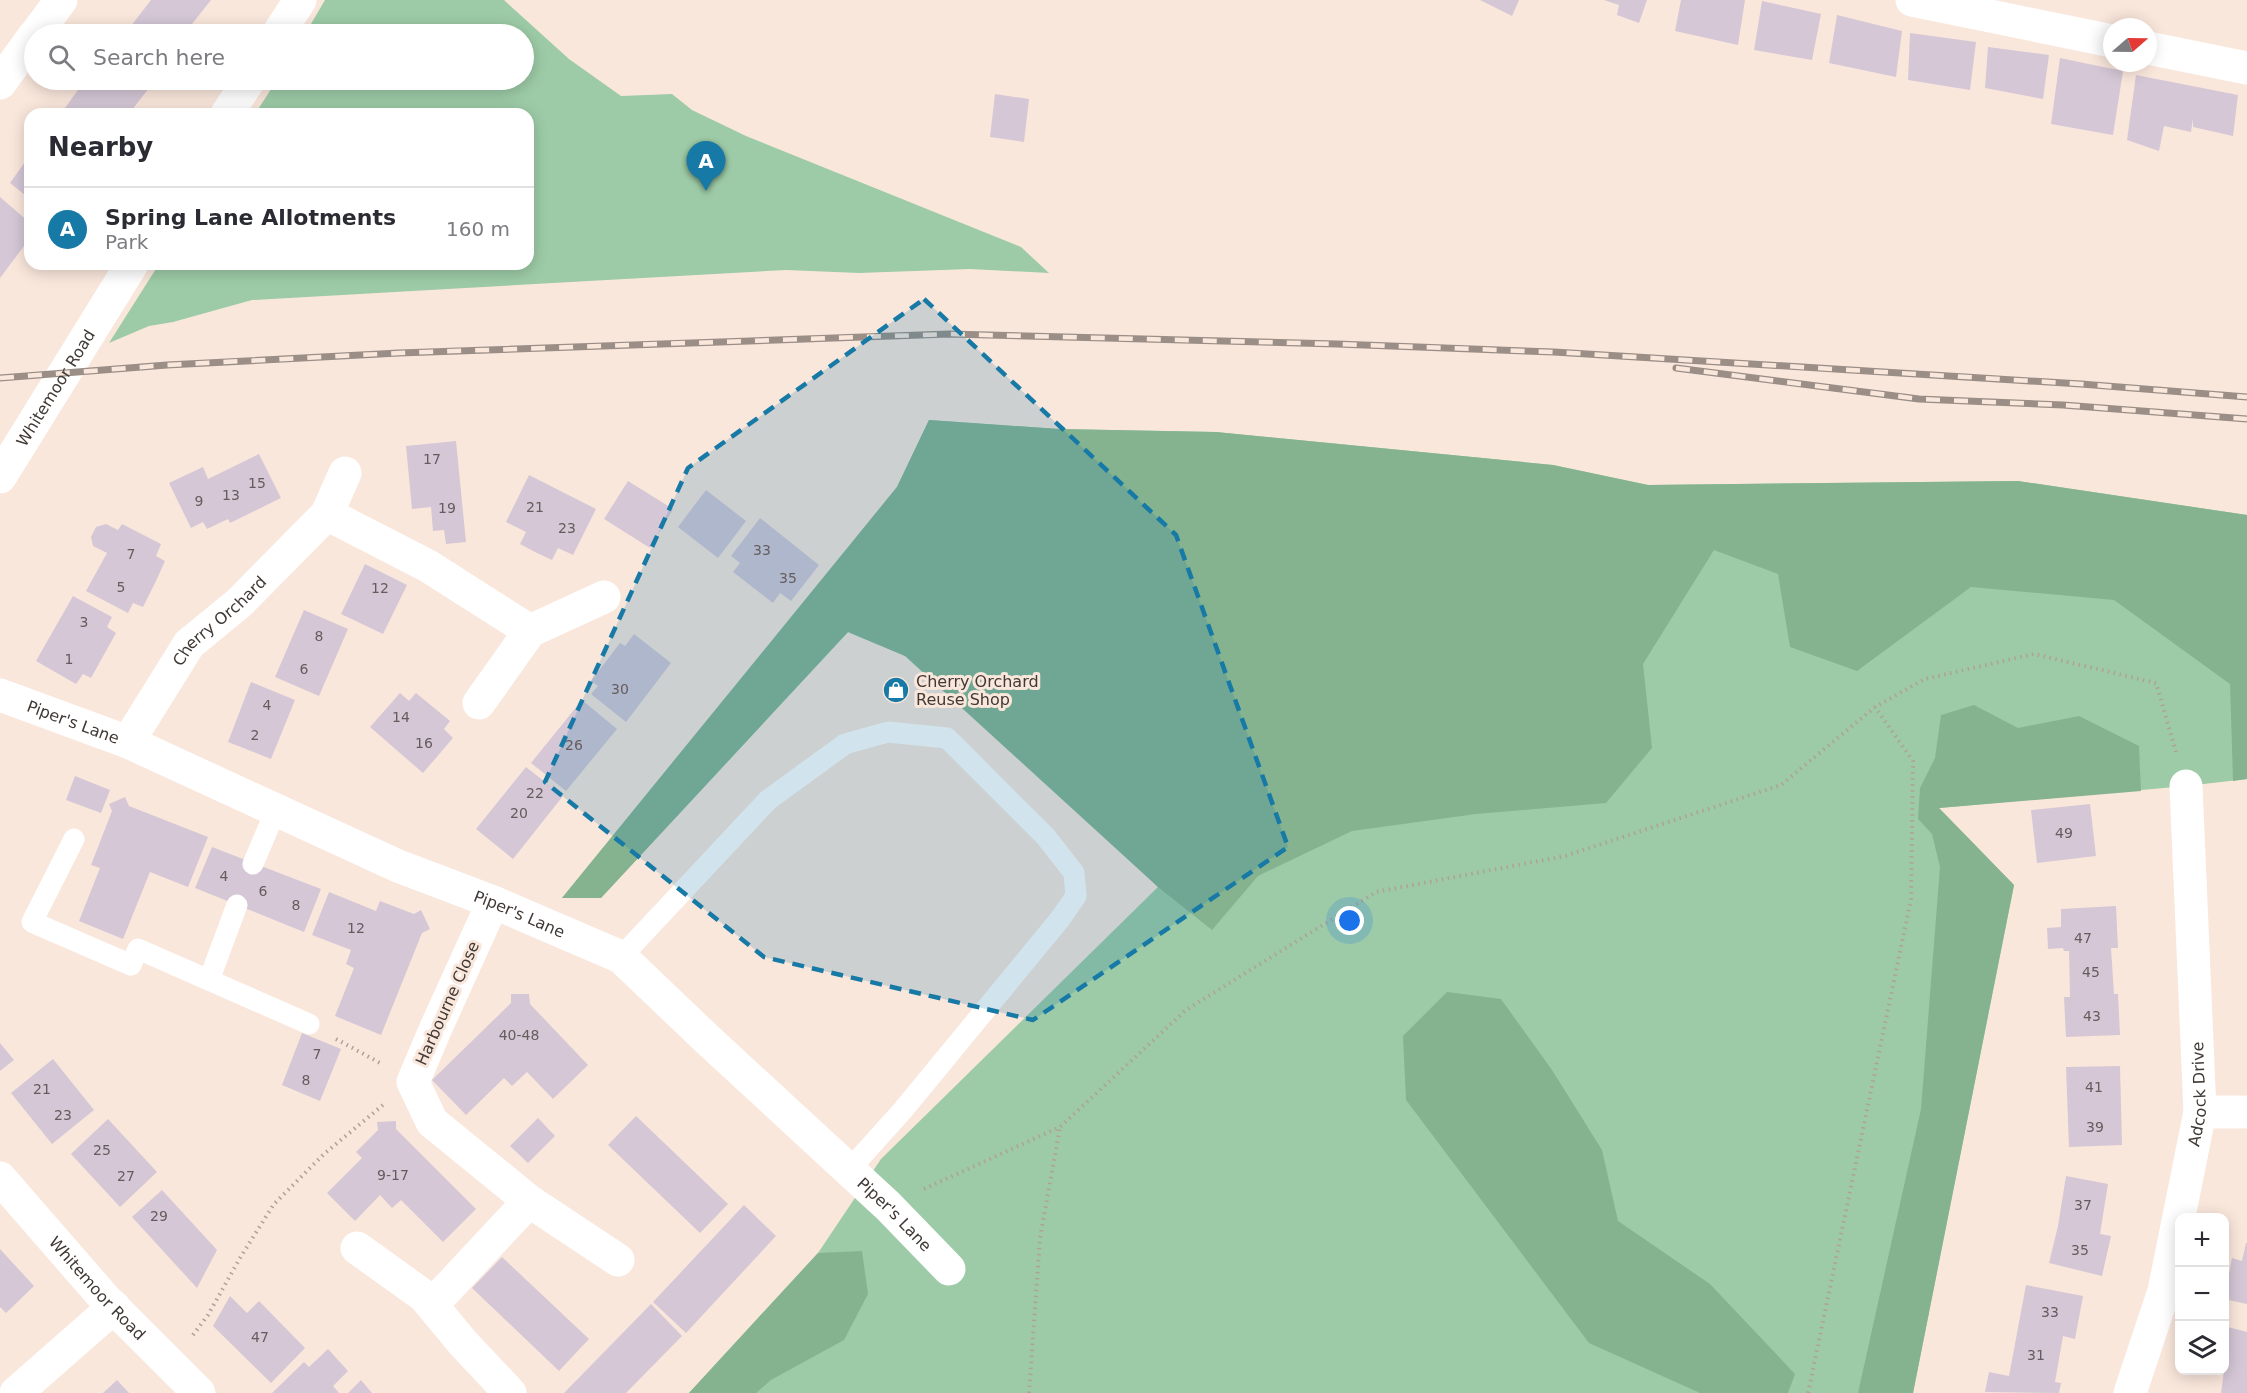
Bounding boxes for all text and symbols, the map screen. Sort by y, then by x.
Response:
north arrow [2103,18,2157,72]
search box [24,24,534,90]
icon: search [45,41,78,74]
text: Search here [93,45,225,70]
text: Nearby [48,132,153,162]
pin: A [686,142,726,191]
text: Spring Lane Allotments [105,205,396,230]
text: A [60,217,75,241]
text: 160 m [446,217,510,241]
text: Park [105,230,148,254]
street label: Whitemoor Road [12,326,99,450]
house number: 17 [423,451,441,467]
house number: 15 [248,475,266,491]
house number: 13 [222,487,240,503]
house number: 9 [195,493,203,509]
house number: 21 [526,499,544,515]
house number: 19 [438,500,456,516]
house number: 23 [558,520,576,536]
house number: 33 [753,542,771,558]
house number: 7 [127,546,135,562]
house number: 35 [779,570,797,586]
street label: Cherry Orchard [169,572,270,669]
house number: 5 [117,579,125,595]
house number: 12 [371,580,389,596]
house number: 3 [80,614,88,630]
house number: 8 [315,628,323,644]
house number: 1 [65,651,73,667]
house number: 6 [300,661,309,677]
place label: Cherry Orchard Reuse Shop [916,672,1039,709]
shop icon: Cherry Orchard Reuse Shop [881,675,911,705]
house number: 30 [611,681,629,697]
street label: Piper's Lane [24,697,122,748]
house number: 4 [263,697,272,713]
house number: 14 [392,709,410,725]
house number: 2 [251,727,259,743]
house number: 16 [415,735,433,751]
house number: 26 [565,737,583,753]
house number: 22 [526,785,544,801]
house number: 20 [510,805,528,821]
house number: 49 [2055,825,2073,841]
house number: 4 [220,868,229,884]
house number: 6 [259,883,268,899]
street label: Piper's Lane [471,887,568,942]
house number: 8 [292,897,300,913]
your location [1335,906,1364,935]
house number: 12 [347,920,365,936]
house number: 47 [2074,930,2092,946]
street label: Harbourne Close [412,938,483,1068]
house number: 45 [2082,964,2100,980]
house number: 43 [2083,1008,2101,1024]
house number: 40-48 [499,1027,539,1043]
street label: Adcock Drive [2184,1041,2211,1148]
house number: 7 [313,1046,321,1062]
house number: 8 [302,1072,310,1088]
house number: 41 [2085,1079,2103,1095]
house number: 21 [33,1081,51,1097]
house number: 23 [54,1107,72,1123]
house number: 39 [2086,1119,2104,1135]
house number: 25 [93,1142,111,1158]
house number: 9-17 [377,1167,409,1183]
house number: 27 [117,1168,135,1184]
street label: Piper's Lane [853,1174,935,1255]
house number: 37 [2074,1197,2092,1213]
house number: 29 [150,1208,168,1224]
map controls [2175,1213,2229,1375]
button: + [2175,1213,2229,1267]
street label: Whitemoor Road [45,1233,149,1344]
house number: 35 [2071,1242,2089,1258]
button: − [2175,1267,2229,1321]
house number: 33 [2041,1304,2059,1320]
button: layers [2175,1321,2229,1375]
house number: 47 [251,1329,269,1345]
house number: 31 [2027,1347,2045,1363]

